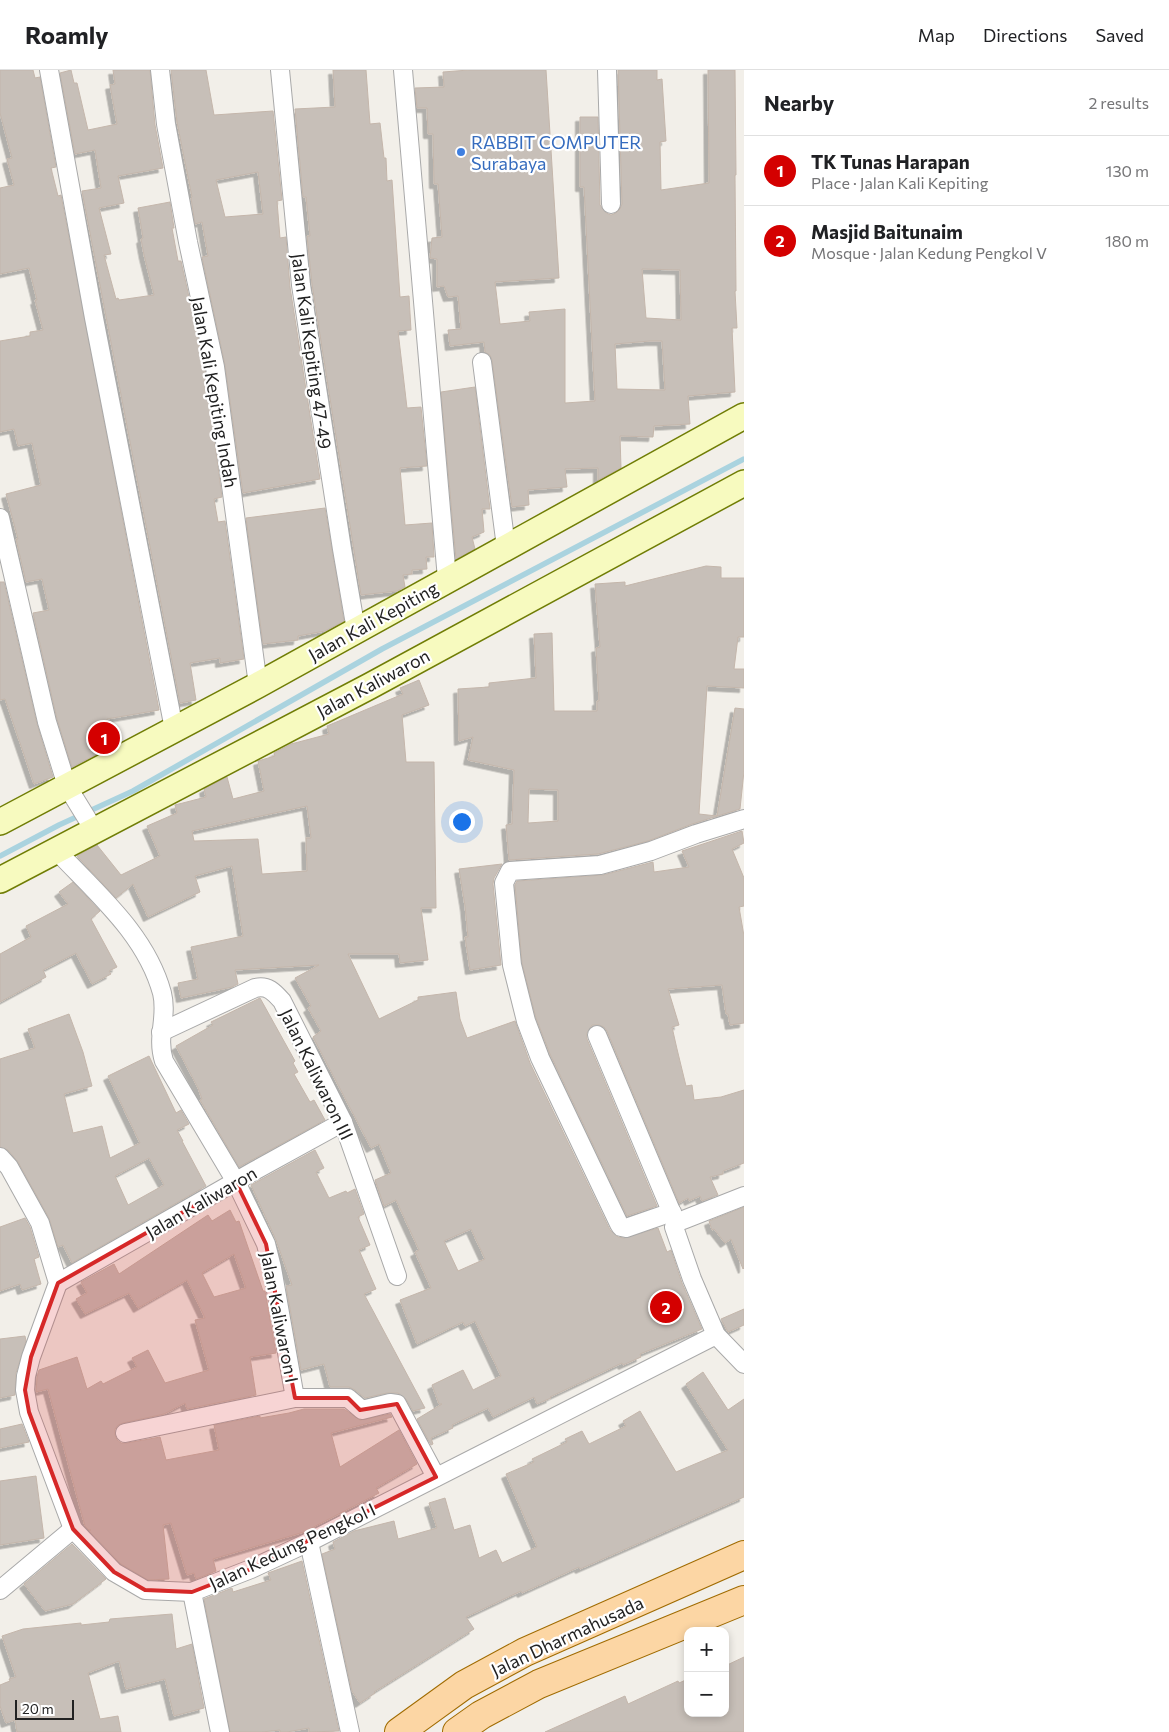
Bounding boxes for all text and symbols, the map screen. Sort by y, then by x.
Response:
text: Roamly [25,20,108,49]
text: Map [918,24,955,46]
text: Directions [983,24,1067,46]
text: Saved [1095,24,1144,46]
text: Nearby [764,90,834,115]
text: 2 results [1088,93,1149,112]
place label: RABBIT COMPUTER Surabaya [471,131,641,174]
marker: RABBIT COMPUTER Surabaya [455,146,467,158]
text: TK Tunas Harapan [811,150,970,173]
text: 1 [776,161,784,180]
text: 130 m [1106,161,1149,180]
text: Place · Jalan Kali Kepiting [811,173,988,192]
text: Masjid Baitunaim [811,220,963,243]
text: 2 [775,231,785,250]
text: 180 m [1105,231,1149,250]
text: Mosque · Jalan Kedung Pengkol V [811,243,1047,262]
street label: Jalan Kali Kepiting 47-49 [287,252,337,450]
street label: Jalan Kali Kepiting Indah [187,295,243,489]
street label: Jalan Kali Kepiting [304,576,442,666]
street label: Jalan Kaliwaron [313,644,433,722]
pin: 1 [88,719,120,757]
your location [449,809,475,835]
street label: Jalan Kaliwaron III [276,1005,358,1143]
street label: Jalan Kaliwaron [142,1161,260,1243]
street label: Jalan Kaliwaron I [256,1250,304,1384]
pin: 2 [650,1288,682,1326]
street label: Jalan Kedung Pengkol I [205,1498,379,1594]
street label: Jalan Dharmahusada [487,1591,647,1681]
map controls [684,1627,729,1717]
button: + [684,1627,729,1672]
button: − [684,1672,729,1717]
scale bar [15,1697,74,1720]
text: 20 m [22,1700,54,1717]

